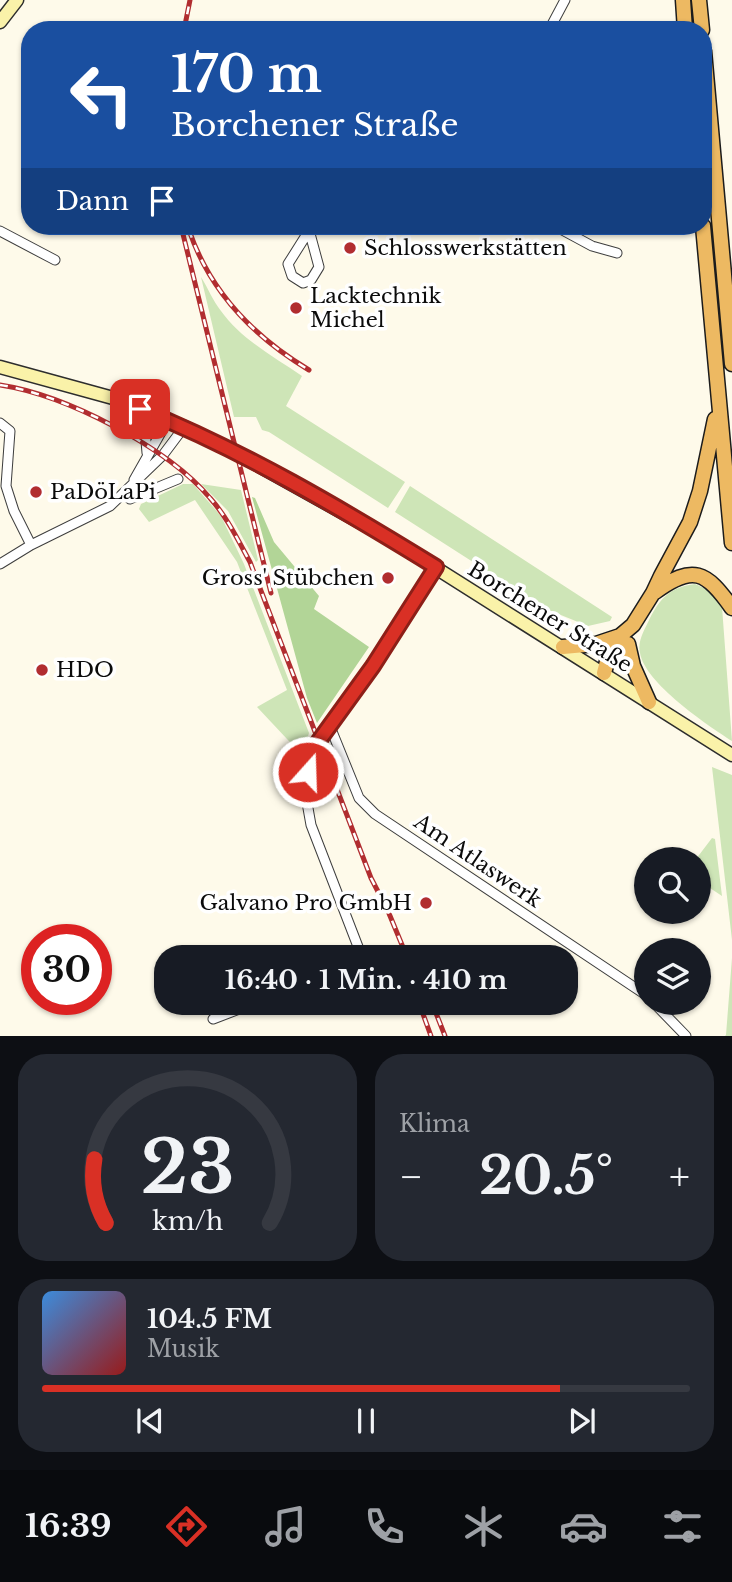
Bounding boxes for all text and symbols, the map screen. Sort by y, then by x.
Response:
text: 170 m [171,44,322,105]
icon: left [56,49,147,140]
text: Borchener Straße [171,105,459,145]
icon: arrive [143,182,181,220]
text: Dann [56,185,129,217]
place label: Schlosswerkstätten [364,235,567,261]
marker: Schlosswerkstätten [342,240,358,256]
place label: Lacktechnik Michel [310,283,441,333]
marker: Lacktechnik Michel [288,300,304,316]
pin [110,379,170,439]
icon: arrive [121,390,159,428]
place label: PaDöLaPi [50,479,156,505]
marker: PaDöLaPi [28,484,44,500]
street label: Borchener Straße [463,556,637,678]
place label: Gross' Stübchen [202,565,374,591]
marker: Gross' Stübchen [380,570,396,586]
place label: HDO [56,657,114,683]
marker: HDO [34,662,50,678]
position arrow [271,735,345,809]
street label: Am Atlaswerk [408,808,547,913]
map controls [634,847,711,1015]
button: search [634,847,711,924]
place label: Galvano Pro GmbH [200,890,412,916]
marker: Galvano Pro GmbH [418,895,434,911]
speed limit sign: 30 [21,924,112,1015]
button: layers [634,938,711,1015]
text: 16:40 · 1 Min. · 410 m [225,964,507,996]
text: Klima [399,1110,470,1138]
text: 23 [141,1123,234,1214]
text: 20.5° [479,1144,613,1208]
text: − [399,1153,423,1200]
text: + [669,1153,690,1200]
text: km/h [152,1206,223,1237]
text: 104.5 FM [147,1303,272,1335]
text: Musik [147,1335,219,1363]
icon: previous [131,1402,169,1440]
icon: pause [347,1402,385,1440]
icon: next [563,1402,601,1440]
icon: directions [162,1502,211,1551]
icon: music [261,1502,310,1551]
icon: phone [360,1502,409,1551]
icon: climate [459,1502,508,1551]
icon: car [559,1502,608,1551]
icon: filters [658,1502,707,1551]
text: 16:39 [25,1506,112,1546]

